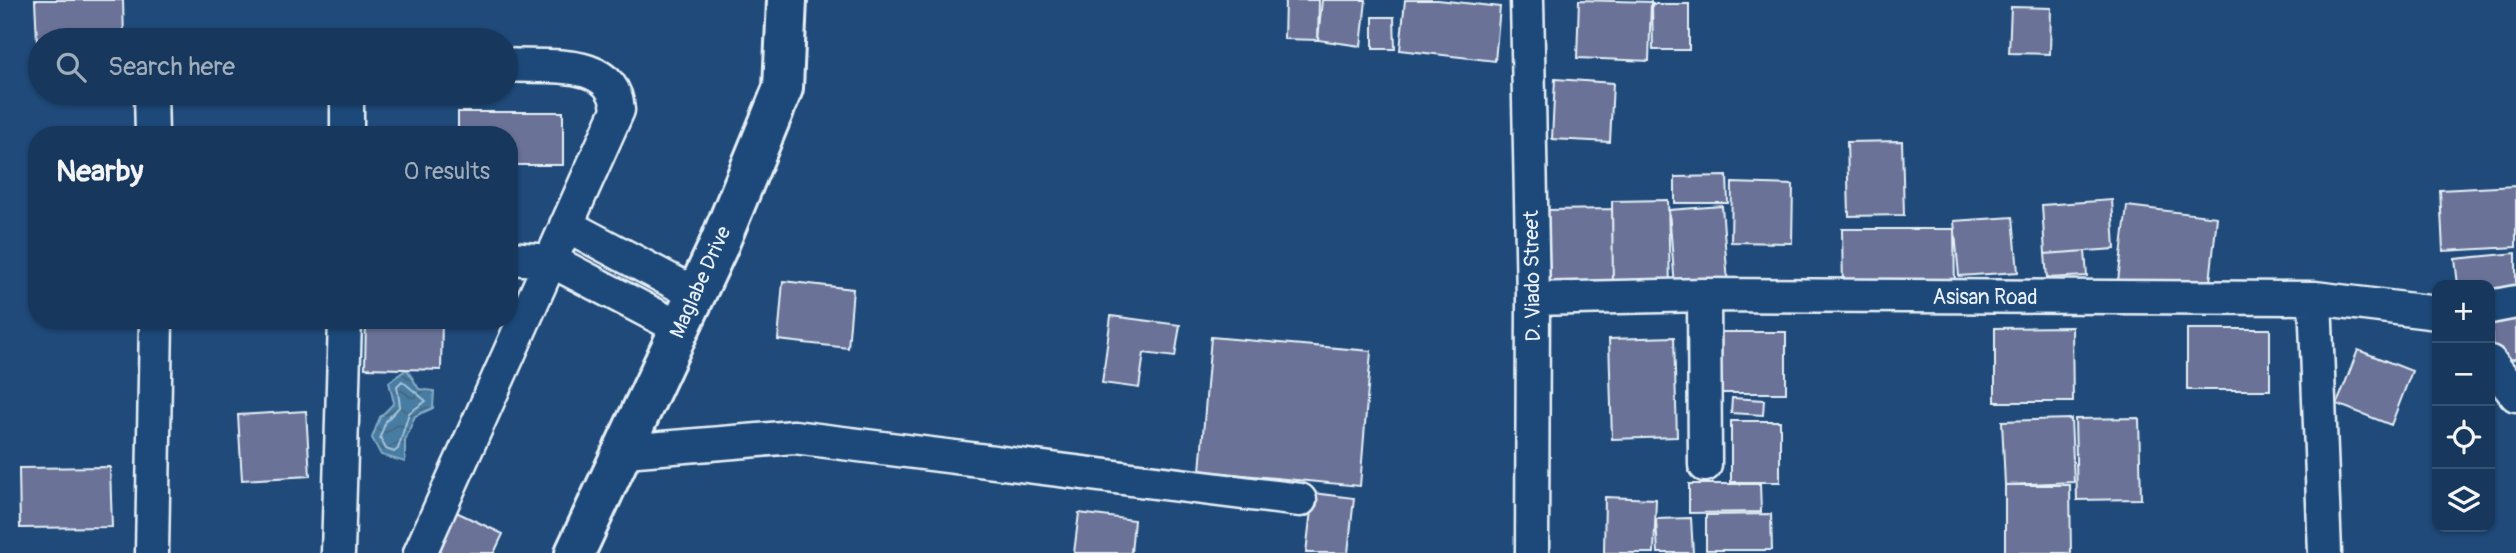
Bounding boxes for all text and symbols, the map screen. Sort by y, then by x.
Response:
search box [28,28,518,105]
icon: search [52,48,90,86]
text: Search here [108,51,235,83]
text: Nearby [56,153,143,190]
text: 0 results [404,157,490,186]
street label: D. Viado Street [1518,210,1547,342]
street label: Maglabe Drive [664,221,738,343]
map controls [2432,280,2495,532]
button: + [2432,280,2495,343]
street label: Asisan Road [1932,284,2038,311]
button: − [2432,343,2495,406]
button: locate [2432,406,2495,469]
button: layers [2432,469,2495,532]

